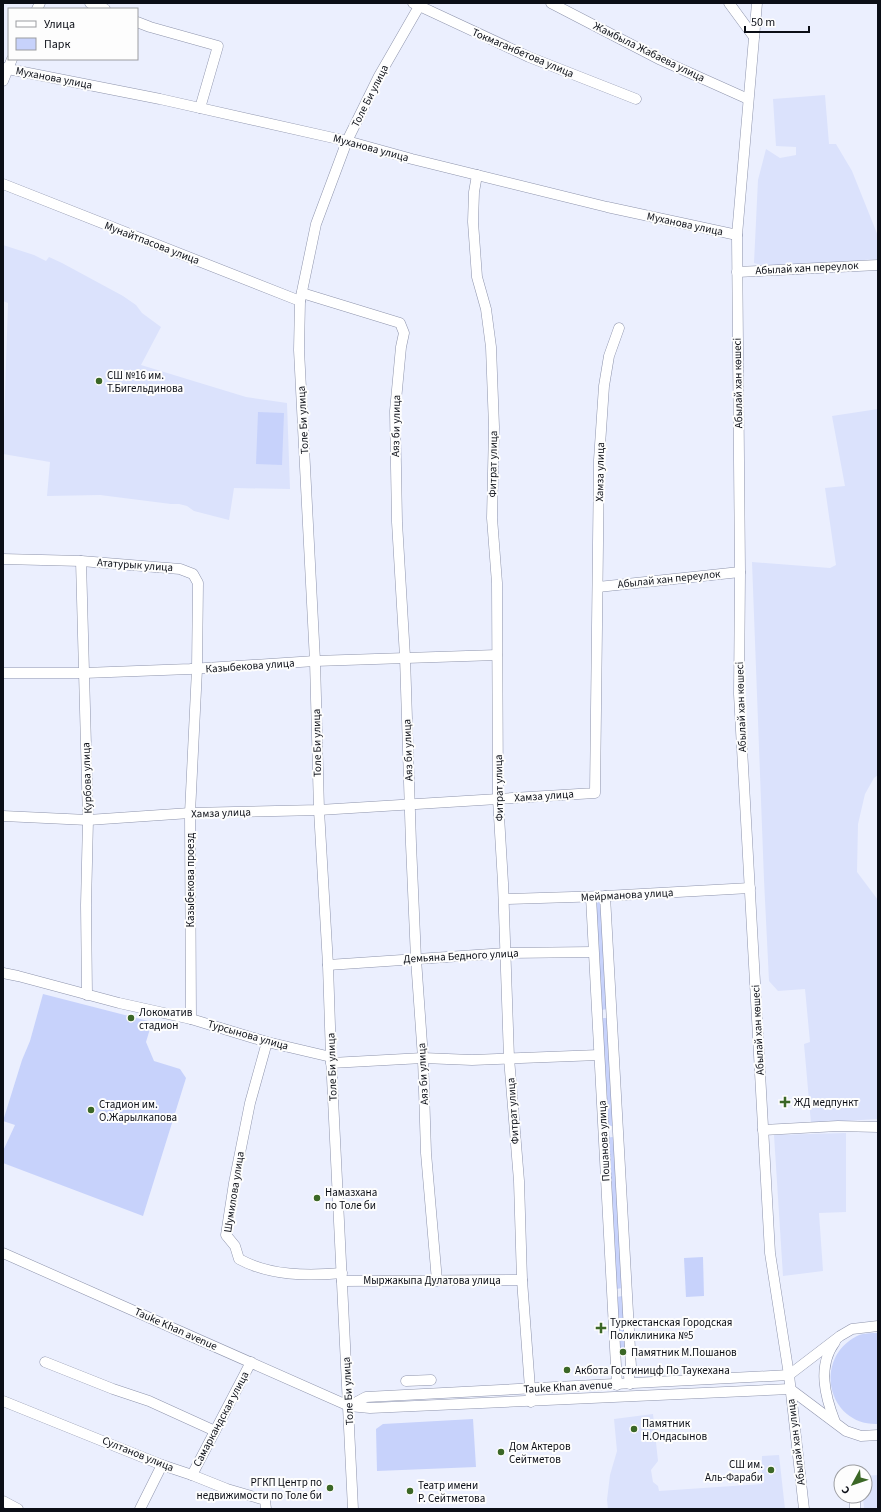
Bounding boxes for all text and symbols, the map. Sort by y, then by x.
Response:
legend [8,8,138,60]
scale bar [745,8,809,34]
text: 50 m [751,14,775,31]
text: Улица [44,16,75,33]
street label: Жамбыла Жабаева улица [591,18,707,86]
street label: Токмаганбетова улица [470,25,576,81]
text: Парк [44,36,70,53]
street label: Толе Би улица [348,62,392,130]
street label: Муханова улица [14,63,94,93]
street label: Муханова улица [332,131,410,165]
street label: Муханова улица [645,209,725,239]
street label: Мунайтпасова улица [102,218,202,268]
street label: Абылай хан переулок [755,258,860,278]
street label: Абылай хан көшесі [730,338,746,428]
place label: СШ №16 им. Т.Бигельдинова [107,368,183,396]
marker: СШ №16 им. Т.Бигельдинова [94,376,104,386]
street label: Толе Би улица [294,386,312,454]
street label: Аяз би улица [388,395,404,457]
street label: Фитрат улица [485,430,501,498]
street label: Хамза улица [592,442,608,502]
street label: Ататурык улица [96,555,174,575]
street label: Абылай хан переулок [617,566,722,592]
street label: Казыбекова улица [205,655,295,677]
street label: Абылай хан көшесі [732,661,750,753]
street label: Толе Би улица [309,709,325,777]
street label: Аяз би улица [399,719,417,781]
street label: Курбова улица [78,742,96,814]
street label: Фитрат улица [491,754,507,822]
street label: Хамза улица [514,786,574,806]
street label: Хамза улица [191,804,251,822]
street label: Казыбекова проезд [183,832,198,927]
street label: Мейрманова улица [580,885,674,905]
street label: Демьяна Бедного улица [403,945,519,967]
street label: Абылай хан көшесі [748,984,768,1076]
place label: Локоматив стадион [139,1005,193,1033]
marker: Локоматив стадион [126,1013,136,1023]
street label: Турсынова улица [206,1016,290,1054]
street label: Толе Би улица [323,1033,341,1101]
street label: Аяз би улица [414,1043,432,1105]
street label: Фитрат улица [503,1077,523,1145]
place label: ЖД медпункт [794,1095,858,1110]
marker: ЖД медпункт [779,1096,791,1108]
place label: Стадион им. О.Жарылкапова [99,1097,177,1125]
street label: Пошанова улица [594,1100,614,1182]
marker: Стадион им. О.Жарылкапова [86,1105,96,1115]
street label: Шумилова улица [220,1150,248,1234]
place label: Намазхана по Толе би [325,1185,377,1213]
marker: Намазхана по Толе би [312,1193,322,1203]
street label: Мыржакыпа Дулатова улица [363,1273,501,1288]
street label: Tauke Khan avenue [132,1304,220,1354]
place label: Туркестанская Городская Поликлиника №5 [610,1315,732,1343]
marker: Туркестанская Городская Поликлиника №5 [595,1322,607,1334]
place label: Памятник М.Пошанов [631,1345,737,1360]
marker: Памятник М.Пошанов [618,1347,628,1357]
street label: Толе Би улица [339,1357,357,1425]
place label: Акбота Гостиницф По Таукехана [575,1363,730,1378]
marker: Акбота Гостиницф По Таукехана [562,1365,572,1375]
street label: Самаркандская улица [190,1369,252,1469]
street label: Tauke Khan avenue [523,1377,613,1397]
street label: Абылай хан улица [783,1398,809,1486]
place label: Памятник Н.Ондасынов [642,1416,707,1444]
marker: Памятник Н.Ондасынов [629,1424,639,1434]
street label: Султанов улица [100,1433,176,1475]
place label: Дом Актеров Сейтметов [509,1439,571,1467]
marker: Дом Актеров Сейтметов [496,1447,506,1457]
place label: СШ им. Аль-Фараби [705,1457,763,1485]
north arrow [833,1464,873,1504]
marker: СШ им. Аль-Фараби [766,1465,776,1475]
place label: РГКП Центр по недвижимости по Толе би [197,1475,322,1503]
place label: Театр имени Р. Сейтметова [418,1478,485,1506]
text: С [838,1482,854,1497]
marker: РГКП Центр по недвижимости по Толе би [325,1483,335,1493]
marker: Театр имени Р. Сейтметова [405,1486,415,1496]

